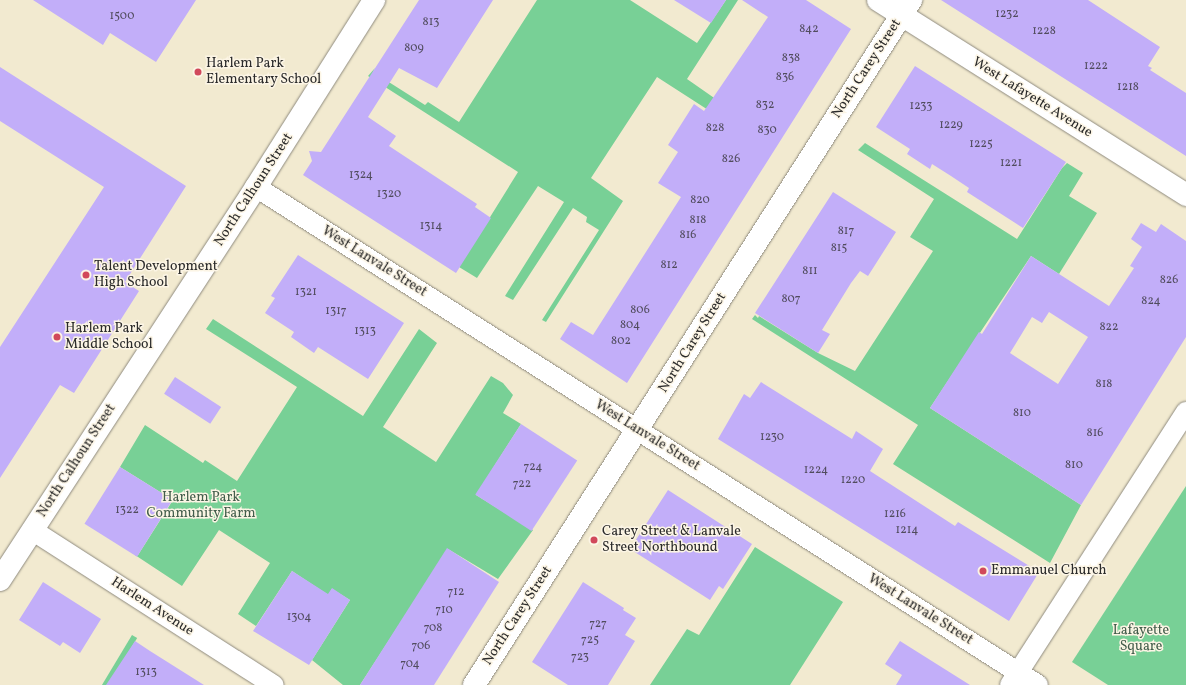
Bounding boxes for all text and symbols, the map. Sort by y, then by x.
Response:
house number: 1232 [995,8,1019,22]
house number: 1500 [110,10,134,24]
house number: 813 [423,16,439,30]
street label: North Carey Street [829,16,905,122]
house number: 842 [799,23,819,37]
house number: 1228 [1032,25,1056,39]
house number: 809 [404,42,424,56]
house number: 838 [782,52,800,66]
street label: West Lafayette Avenue [969,54,1095,142]
place label: Harlem Park Elementary School [206,56,322,88]
house number: 1222 [1084,60,1108,74]
marker: Harlem Park Elementary School [193,67,203,77]
house number: 836 [776,71,794,85]
house number: 1218 [1117,81,1139,95]
house number: 832 [756,99,774,113]
house number: 1233 [910,100,932,114]
house number: 1229 [939,119,963,133]
house number: 828 [706,122,724,136]
house number: 830 [757,124,777,138]
street label: North Calhoun Street [211,130,297,250]
house number: 1225 [969,138,993,152]
house number: 826 [722,153,740,167]
house number: 1221 [1000,157,1022,171]
house number: 1324 [349,169,373,183]
house number: 1320 [377,188,401,202]
house number: 820 [690,194,710,208]
house number: 818 [690,214,706,228]
house number: 1314 [420,220,442,234]
street label: West Lanvale Street [318,223,430,301]
house number: 817 [838,225,854,239]
house number: 816 [680,229,696,243]
house number: 815 [831,242,847,256]
place label: Talent Development High School [94,259,218,292]
house number: 812 [660,259,678,273]
house number: 811 [802,265,818,279]
marker: Talent Development High School [81,270,91,280]
house number: 826 [1160,274,1178,288]
house number: 1321 [295,286,317,300]
street label: North Carey Street [655,290,731,396]
house number: 807 [781,293,801,307]
house number: 824 [1141,295,1161,309]
house number: 806 [630,304,650,318]
house number: 1317 [325,305,347,319]
house number: 804 [620,319,640,333]
place label: Harlem Park Middle School [65,321,153,354]
house number: 822 [1100,321,1118,335]
house number: 1313 [354,325,376,339]
marker: Harlem Park Middle School [52,332,62,342]
house number: 802 [611,335,631,349]
house number: 818 [1096,378,1112,392]
street label: West Lanvale Street [591,397,703,475]
street label: North Calhoun Street [34,401,120,521]
house number: 810 [1013,407,1031,421]
house number: 816 [1087,427,1103,441]
house number: 1230 [760,431,784,445]
house number: 810 [1065,459,1083,473]
house number: 724 [524,461,542,475]
house number: 1224 [804,464,828,478]
house number: 1220 [841,474,865,488]
house number: 722 [513,478,531,492]
park label: Harlem Park Community Farm [146,490,256,522]
house number: 1322 [115,504,139,518]
house number: 1216 [884,508,906,522]
place label: Carey Street & Lanvale Street Northbound [602,524,741,556]
house number: 1214 [896,524,918,538]
marker: Carey Street & Lanvale Street Northbound [589,535,599,545]
street label: North Carey Street [480,563,556,669]
place label: Emmanuel Church [991,563,1107,579]
marker: Emmanuel Church [978,566,988,576]
street label: West Lanvale Street [864,571,976,649]
street label: Harlem Avenue [108,574,196,640]
house number: 712 [448,586,464,600]
house number: 710 [435,604,453,618]
house number: 1304 [287,611,311,625]
house number: 727 [589,618,607,632]
house number: 708 [424,622,442,636]
park label: Lafayette Square [1113,623,1169,656]
house number: 725 [581,634,599,648]
house number: 706 [412,640,430,654]
house number: 723 [571,651,589,665]
house number: 704 [400,658,420,672]
house number: 1313 [135,666,157,680]

